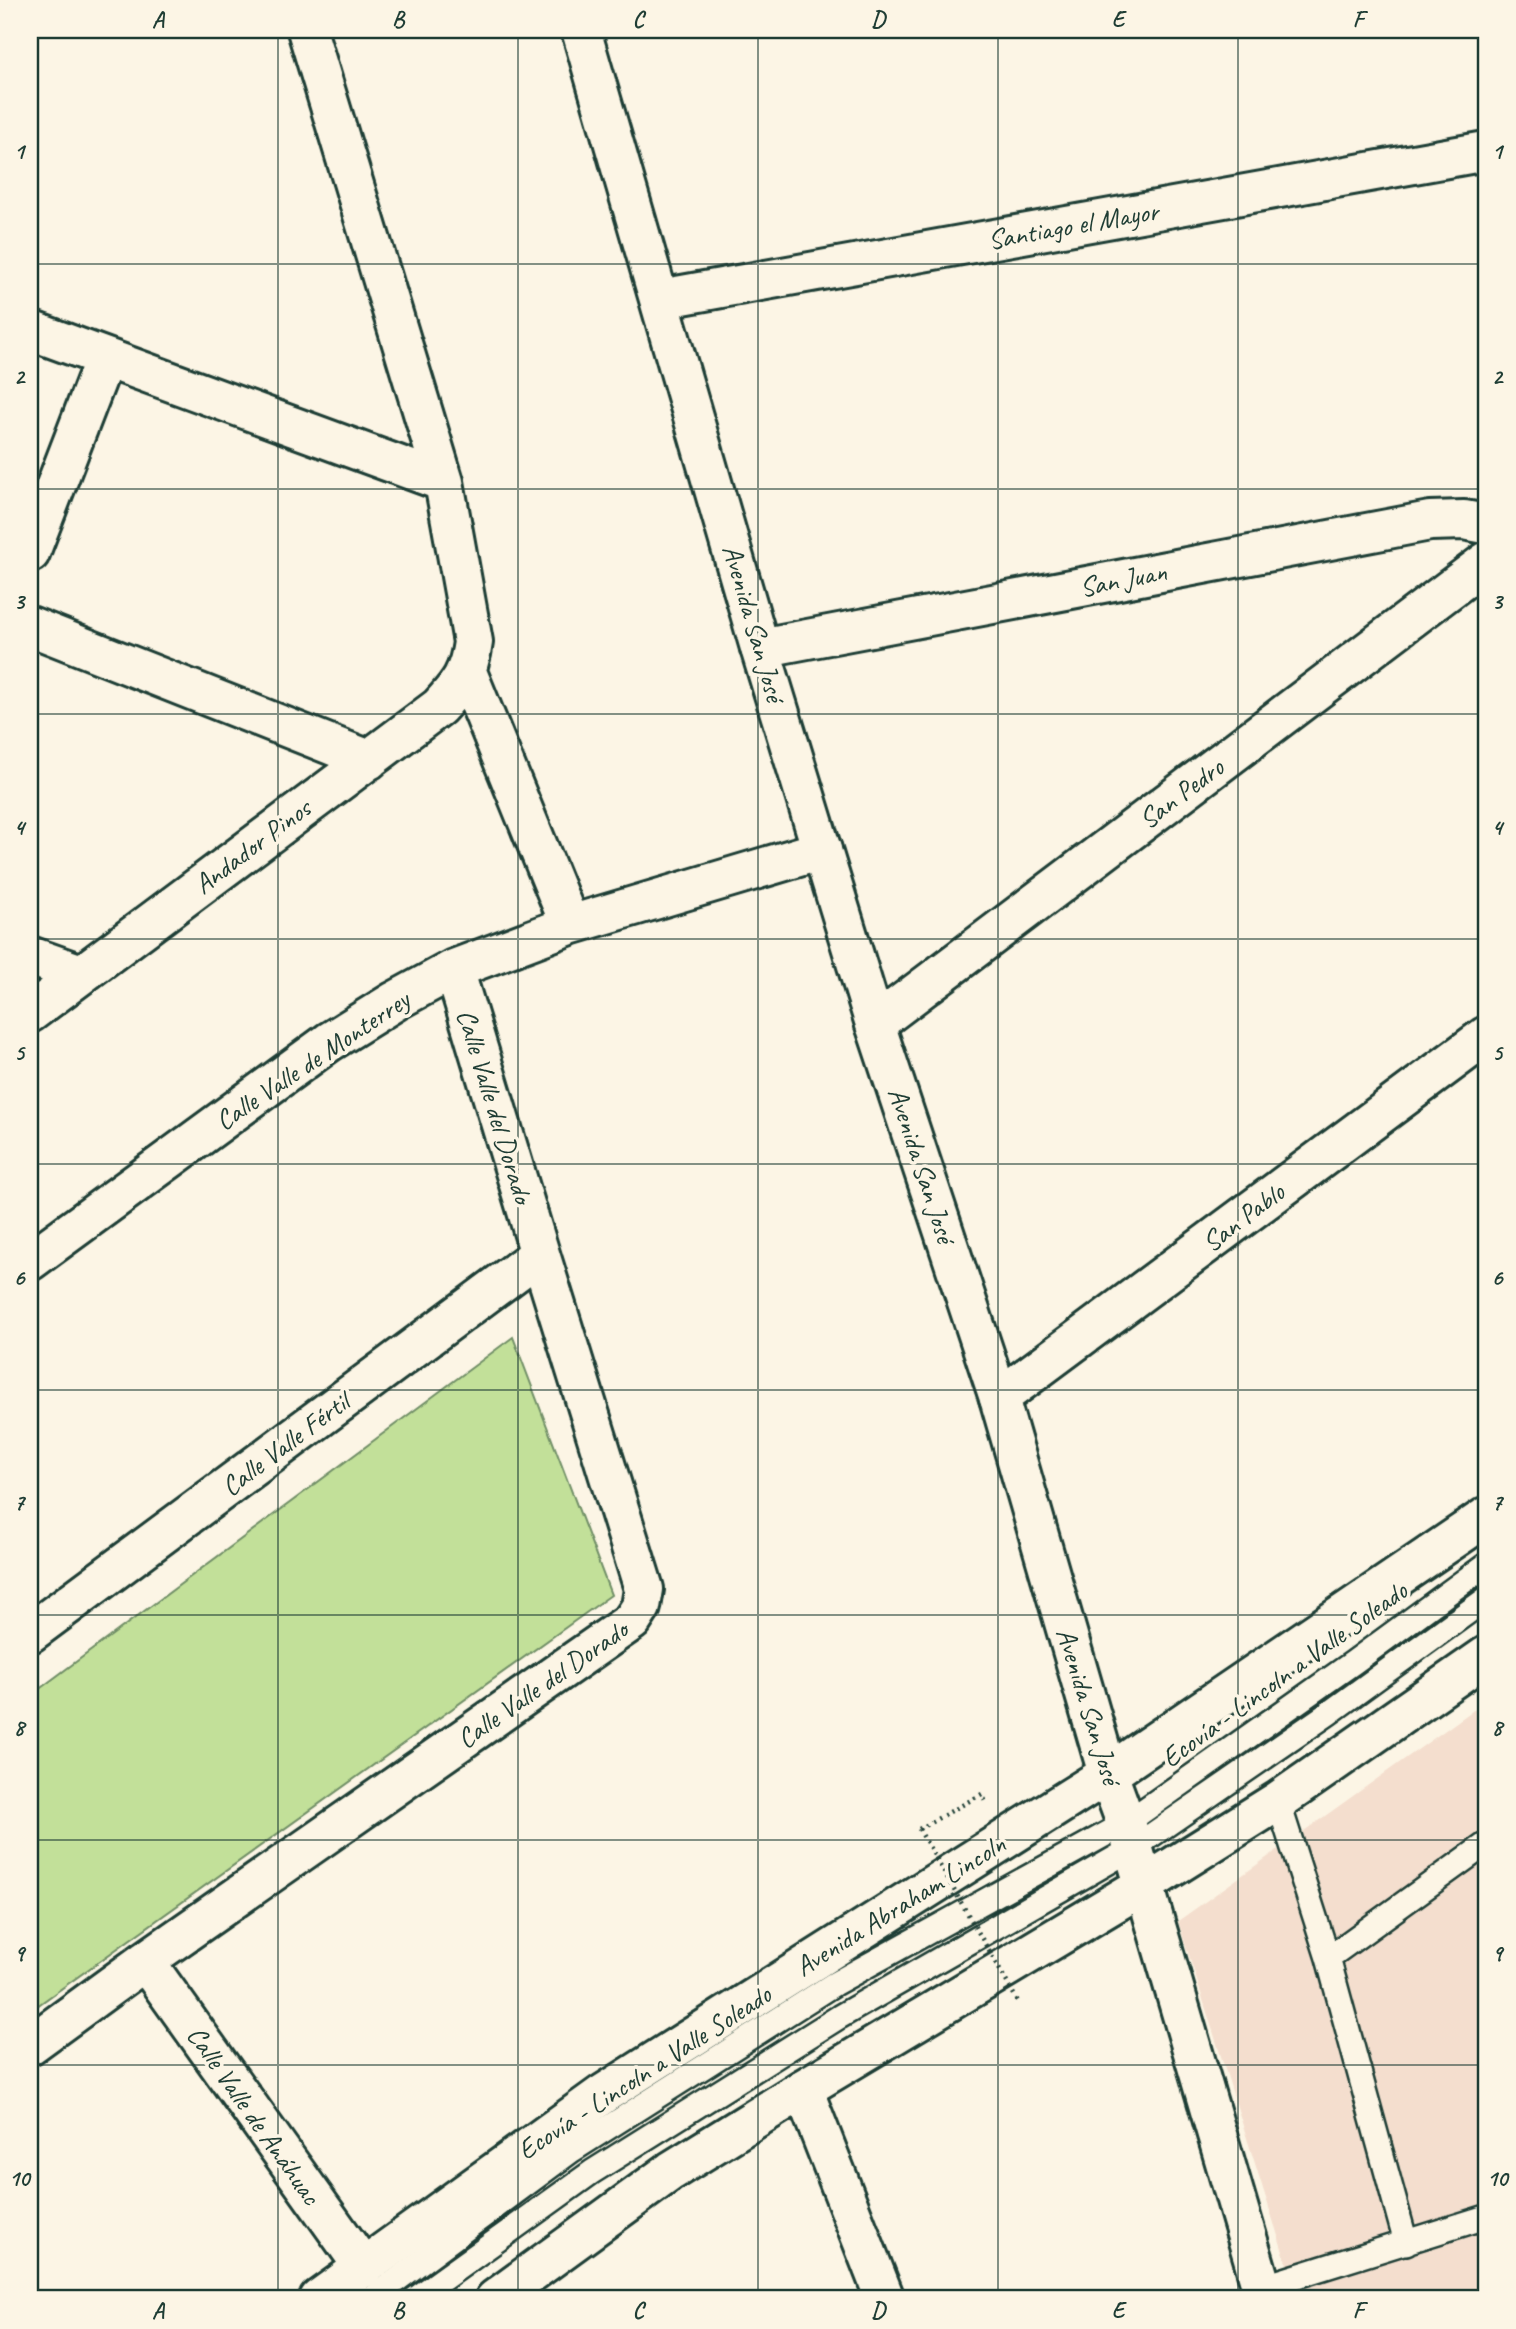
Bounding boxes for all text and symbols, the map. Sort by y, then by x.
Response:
text: A [152,5,166,34]
text: B [392,5,406,34]
text: C [633,5,647,34]
text: D [871,5,887,34]
text: E [1112,5,1128,34]
text: F [1353,5,1369,34]
text: 1 [14,137,27,166]
text: 1 [1492,137,1505,166]
street label: Santiago el Mayor [985,192,1163,257]
text: 2 [14,362,27,391]
text: 2 [1492,362,1505,391]
street label: Avenida San José [715,541,794,709]
street label: San Juan [1076,553,1170,605]
text: 3 [14,587,27,616]
text: 3 [1492,587,1505,616]
street label: San Pedro [1131,748,1232,836]
street label: Andador Pinos [187,789,319,901]
text: 4 [14,813,27,842]
text: 4 [1492,813,1505,842]
street label: Calle Valle de Monterrey [208,981,418,1138]
street label: Calle Valle del Dorado [449,1005,542,1210]
text: 5 [14,1038,26,1067]
text: 5 [1492,1038,1504,1067]
street label: Avenida San José [880,1083,965,1251]
street label: San Pablo [1195,1173,1293,1259]
text: 6 [14,1263,27,1292]
text: 6 [1492,1263,1505,1292]
street label: Calle Valle Fértil [214,1381,360,1504]
text: 7 [14,1488,27,1517]
text: 7 [1492,1488,1505,1517]
street label: Ecovía - Lincoln a Valle Soleado [1154,1572,1416,1775]
street label: Calle Valle del Dorado [450,1610,637,1756]
street label: Avenida San José [1049,1624,1130,1792]
text: 8 [14,1713,27,1742]
text: 8 [1492,1713,1505,1742]
street label: Avenida Abraham Lincoln [788,1826,1012,1984]
text: 9 [14,1939,27,1968]
text: 9 [1492,1939,1505,1968]
street label: Ecovía - Lincoln a Valle Soleado [511,1976,779,2167]
street label: Calle Valle de Anáhuac [179,2019,329,2212]
text: 10 [9,2164,32,2193]
text: 10 [1487,2164,1510,2193]
text: A [152,2296,166,2325]
text: B [392,2296,406,2325]
text: C [633,2296,647,2325]
text: D [871,2296,887,2325]
text: E [1112,2296,1128,2325]
text: F [1353,2296,1369,2325]

